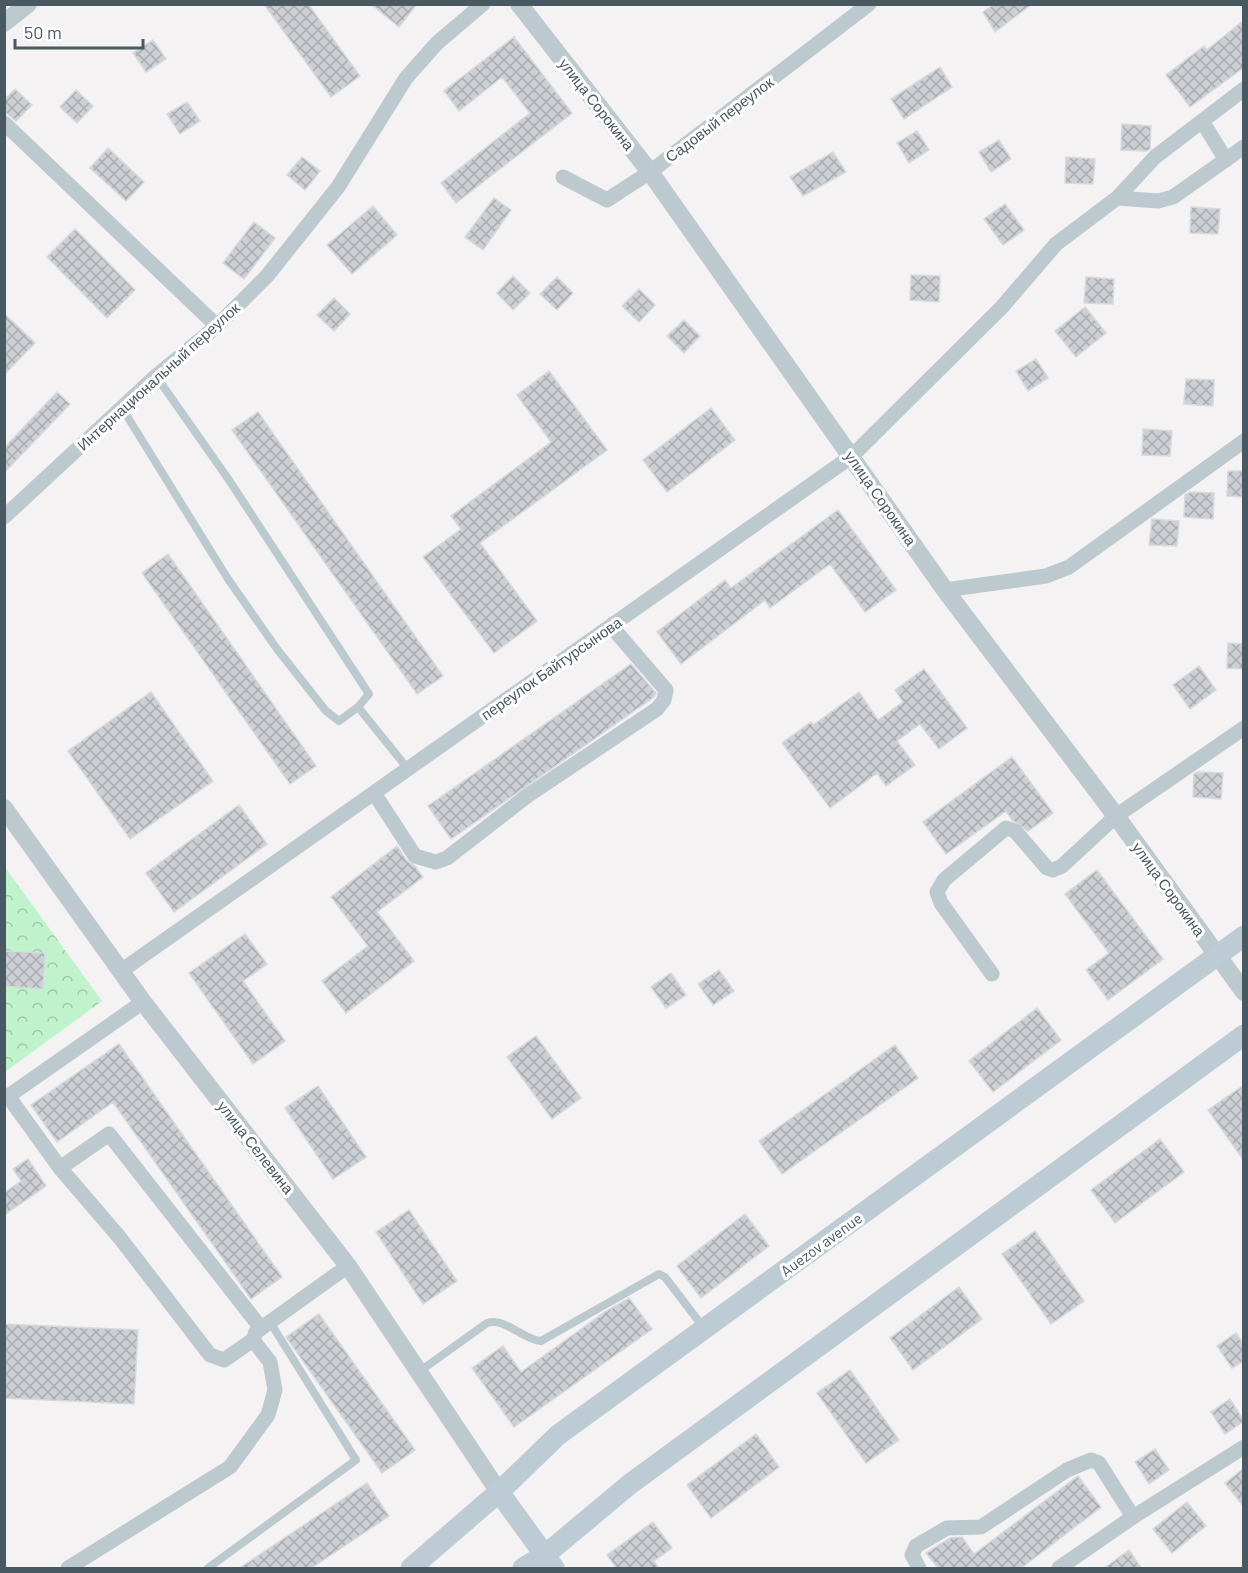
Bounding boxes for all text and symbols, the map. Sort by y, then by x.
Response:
scale bar [15,12,142,50]
text: 50 m [24,21,62,43]
street label: улица Сорокина [556,54,639,154]
street label: Садовый переулок [661,72,777,165]
street label: Интернациональный переулок [73,298,243,454]
street label: улица Сорокина [842,447,921,549]
street label: переулок Байтурсынова [477,612,625,723]
street label: улица Сорокина [1129,839,1209,940]
street label: улица Селевина [214,1097,298,1198]
street label: Auezov avenue [777,1208,865,1280]

